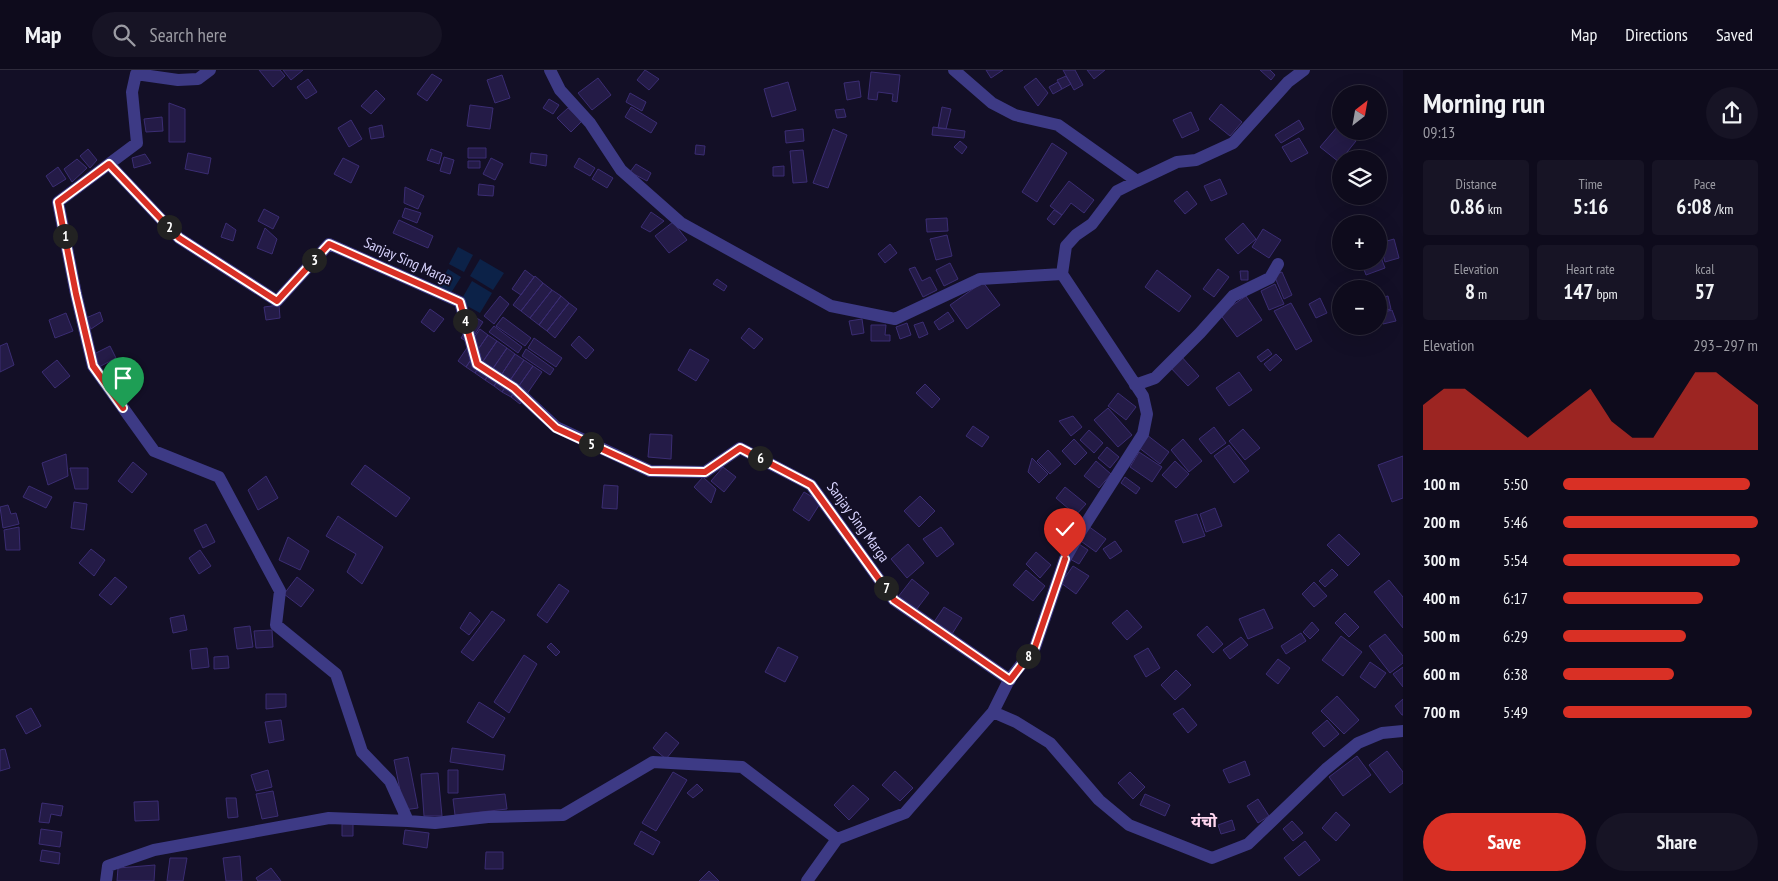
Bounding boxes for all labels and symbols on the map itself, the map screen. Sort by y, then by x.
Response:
north arrow [1332,85,1388,140]
pin: 2 [156,214,182,240]
pin: 1 [52,224,78,248]
street label: Sanjay Sing Marga [361,233,455,288]
pin: 3 [302,248,326,272]
pin: 4 [452,308,478,334]
pin [102,357,144,408]
pin: 5 [578,432,604,456]
pin: 6 [748,446,772,470]
street label: Sanjay Sing Marga [823,478,894,566]
pin [1044,508,1086,559]
pin: 7 [874,576,898,600]
pin: 8 [1016,644,1040,668]
district label: यंचो [1191,811,1217,831]

